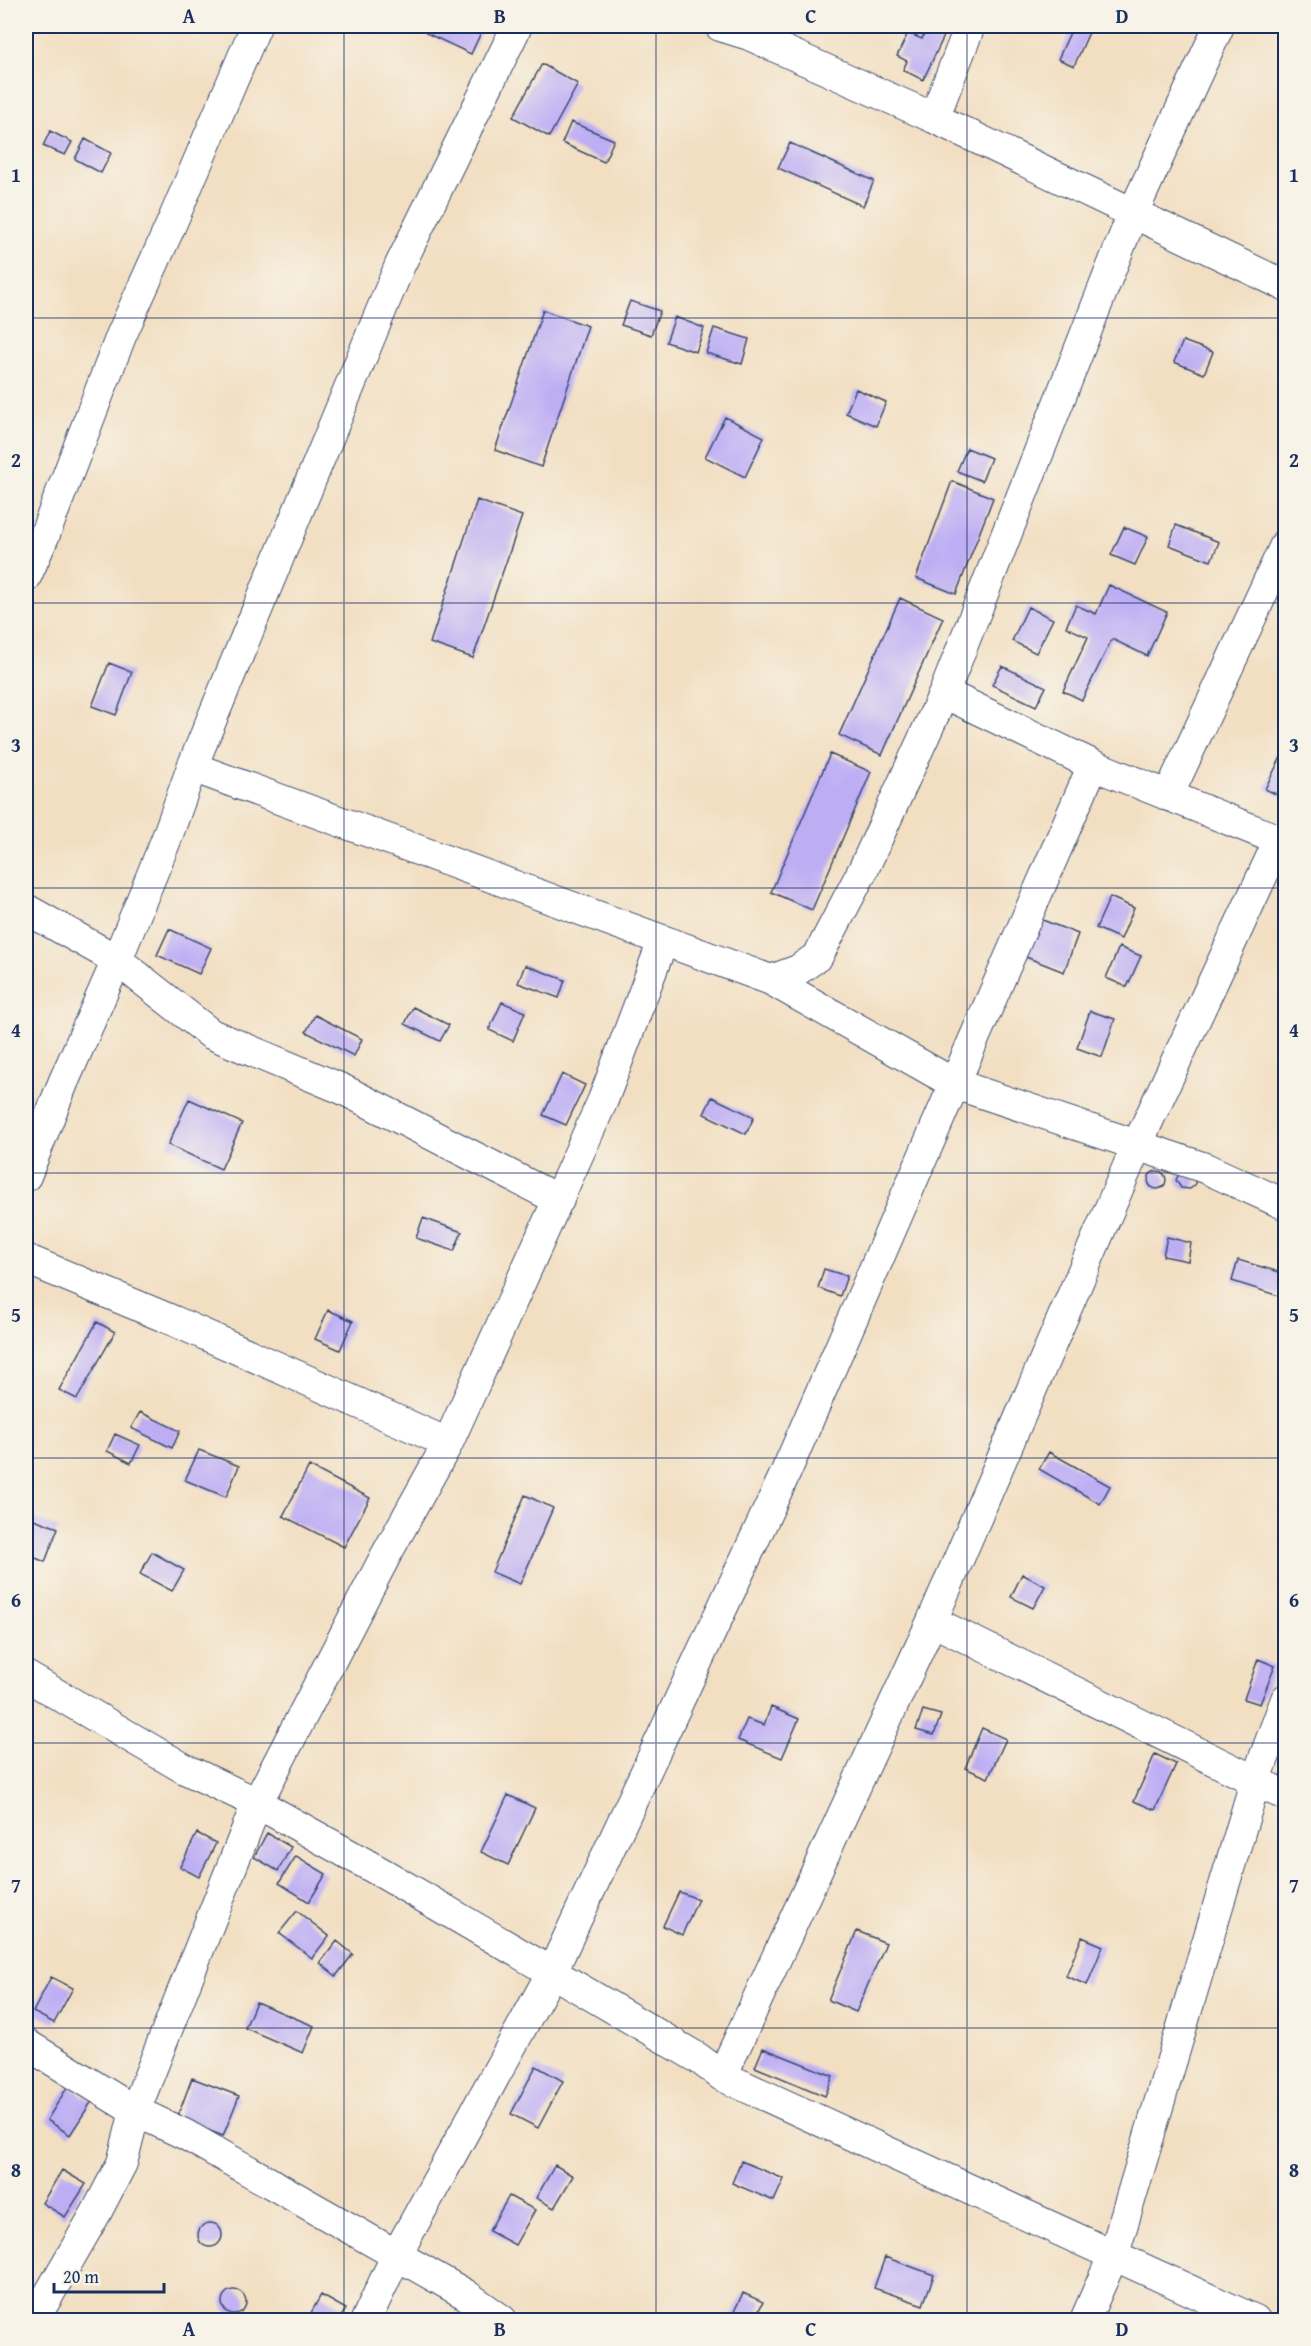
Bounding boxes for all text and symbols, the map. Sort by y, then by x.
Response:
text: A [183,1,196,30]
text: B [494,1,506,30]
text: C [805,1,817,30]
text: D [1115,1,1129,30]
text: 1 [11,160,21,189]
text: 1 [1289,160,1299,189]
text: 2 [11,445,21,474]
text: 2 [1289,445,1299,474]
text: 3 [11,730,21,759]
text: 3 [1289,730,1299,759]
text: 4 [11,1015,21,1044]
text: 4 [1289,1015,1299,1044]
text: 5 [11,1300,21,1329]
text: 5 [1289,1300,1299,1329]
text: 6 [11,1585,21,1614]
text: 6 [1289,1585,1299,1614]
text: 7 [11,1870,21,1899]
text: 7 [1289,1870,1299,1899]
text: 8 [11,2155,21,2184]
text: 8 [1289,2155,1299,2184]
scale bar [54,2256,164,2294]
text: 20 m [63,2263,99,2290]
text: A [183,2314,196,2343]
text: B [494,2314,506,2343]
text: C [805,2314,817,2343]
text: D [1115,2314,1129,2343]

